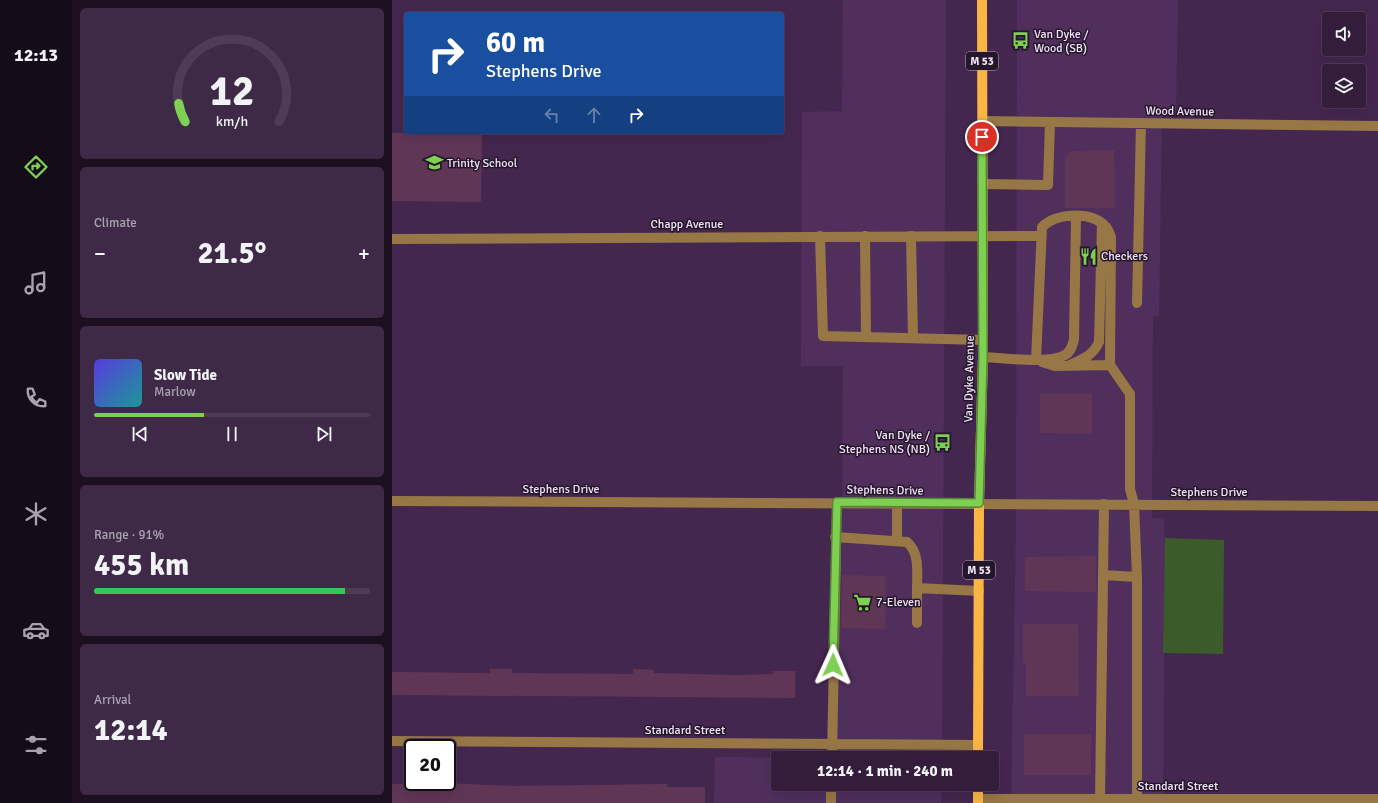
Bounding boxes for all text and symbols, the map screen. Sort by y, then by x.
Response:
map controls [1322,12,1366,108]
button: sound [1322,12,1366,56]
text: 60 m [486,26,545,60]
place label: Van Dyke / Wood (SB) [1034,27,1089,56]
icon: right [420,28,472,80]
bus stop icon: Van Dyke / Wood (SB) [1011,31,1031,51]
text: 12:13 [14,44,58,66]
road number: M 53 [966,52,998,70]
text: Stephens Drive [486,60,601,82]
button: layers [1322,64,1366,108]
text: 12 [210,65,254,116]
street label: Wood Avenue [1145,103,1214,120]
icon: left [541,104,563,126]
icon: ahead [583,104,605,126]
icon: right [625,104,647,126]
text: km/h [216,112,248,129]
pin [965,120,999,154]
icon: arrive [971,126,993,148]
icon: directions [22,153,50,181]
school or university icon: Trinity School [424,153,444,173]
place label: Trinity School [447,156,518,171]
text: Climate [94,215,137,231]
street label: Chapp Avenue [651,217,723,232]
text: 21.5° [197,235,267,272]
text: − [94,240,106,267]
text: + [358,240,370,267]
restaurant icon: Checkers [1078,246,1098,266]
place label: Checkers [1101,249,1148,264]
icon: music [22,269,50,297]
street label: Van Dyke Avenue [961,335,978,423]
text: Slow Tide [154,366,217,384]
icon: phone [22,384,50,412]
text: Marlow [154,384,196,400]
icon: previous [129,423,151,445]
icon: pause [221,423,243,445]
icon: next [313,423,335,445]
place label: Van Dyke / Stephens NS (NB) [839,428,930,457]
bus stop icon: Van Dyke / Stephens NS (NB) [933,432,953,452]
street label: Stephens Drive [523,482,599,497]
street label: Stephens Drive [846,482,924,499]
street label: Stephens Drive [1171,485,1247,500]
icon: climate [22,500,50,528]
text: Range · 91% [94,527,164,543]
text: 455 km [94,547,189,584]
road number: M 53 [963,561,995,579]
supermarket icon: 7-Eleven [853,592,873,612]
place label: 7-Eleven [876,595,921,610]
icon: car [22,616,50,644]
position arrow [812,644,854,686]
text: Arrival [94,692,131,708]
text: 12:14 [94,712,168,749]
street label: Standard Street [645,723,725,738]
icon: filters [22,731,50,759]
speed limit sign: 20 [404,739,456,791]
text: 12:14 · 1 min · 240 m [817,762,953,780]
street label: Standard Street [1138,779,1218,794]

